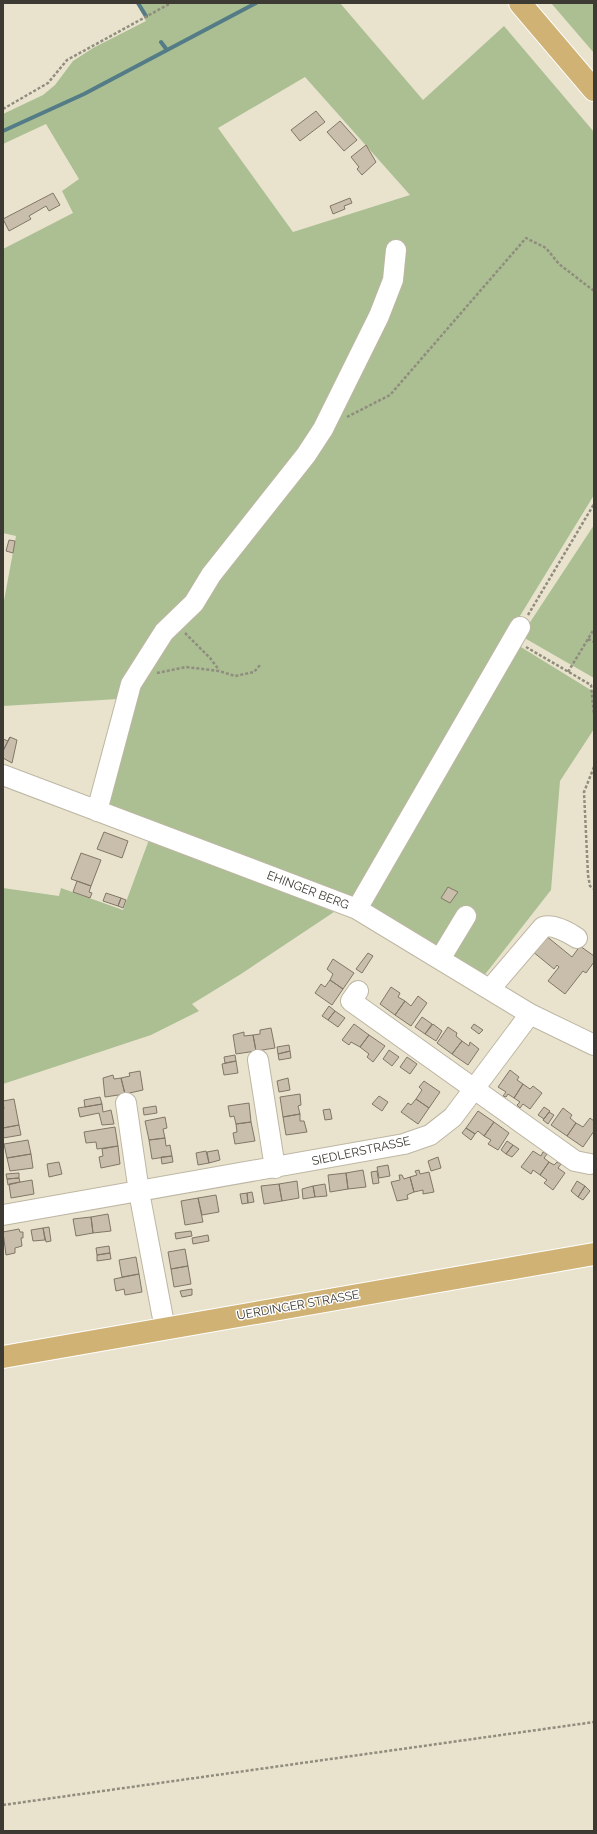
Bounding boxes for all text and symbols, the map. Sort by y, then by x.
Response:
street label: EHINGER BERG [265,868,351,912]
street label: SIEDLERSTRASSE [310,1134,412,1168]
street label: UERDINGER STRASSE [236,1287,360,1323]

